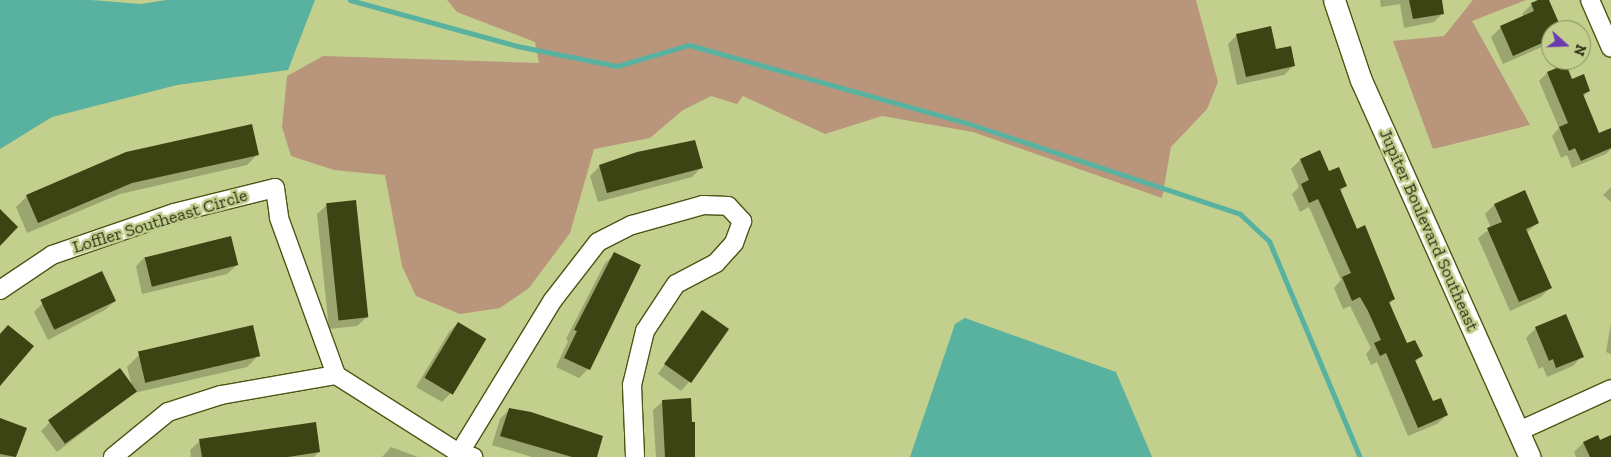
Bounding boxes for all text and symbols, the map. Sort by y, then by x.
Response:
north arrow [1541,20,1591,70]
text: N [1570,42,1589,58]
street label: Jupiter Boulevard Southeast [1374,125,1484,335]
street label: Loffler Southeast Circle [70,184,250,258]

